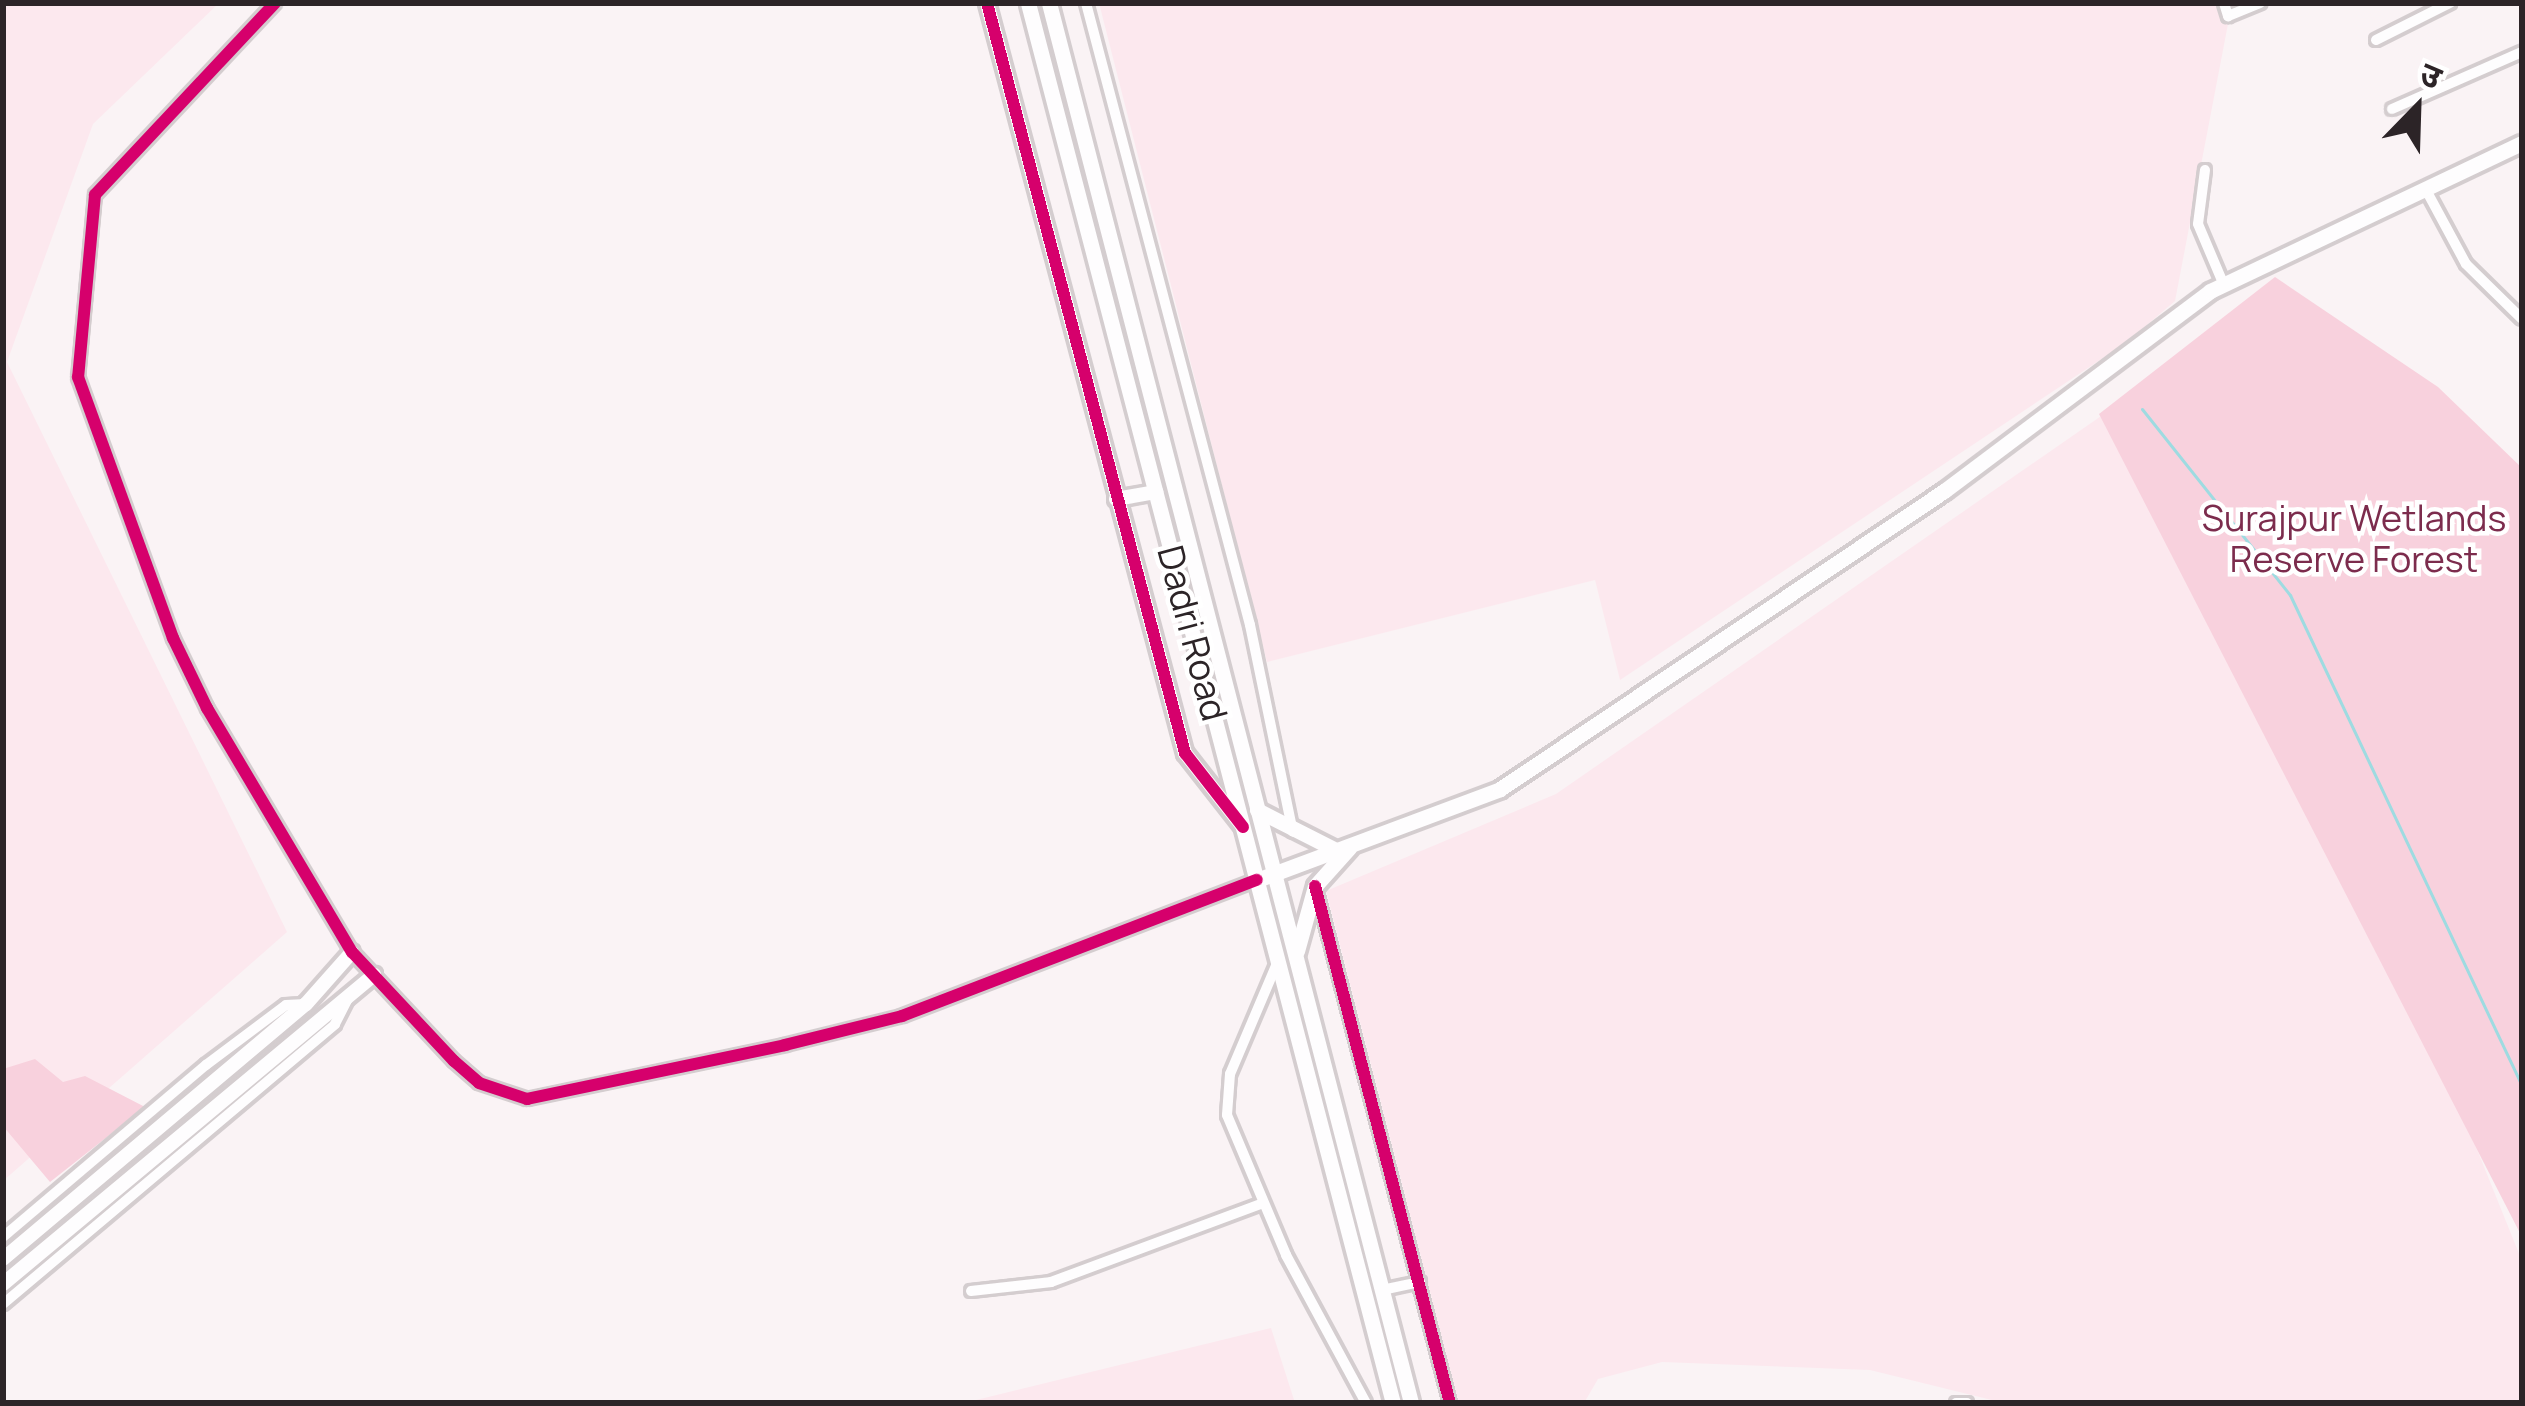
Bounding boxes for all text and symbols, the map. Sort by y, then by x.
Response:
north arrow [2357,48,2477,168]
text: उ [2414,50,2449,99]
park label: Surajpur Wetlands Reserve Forest [2202,495,2506,580]
street label: Dadri Road [1149,541,1237,725]

